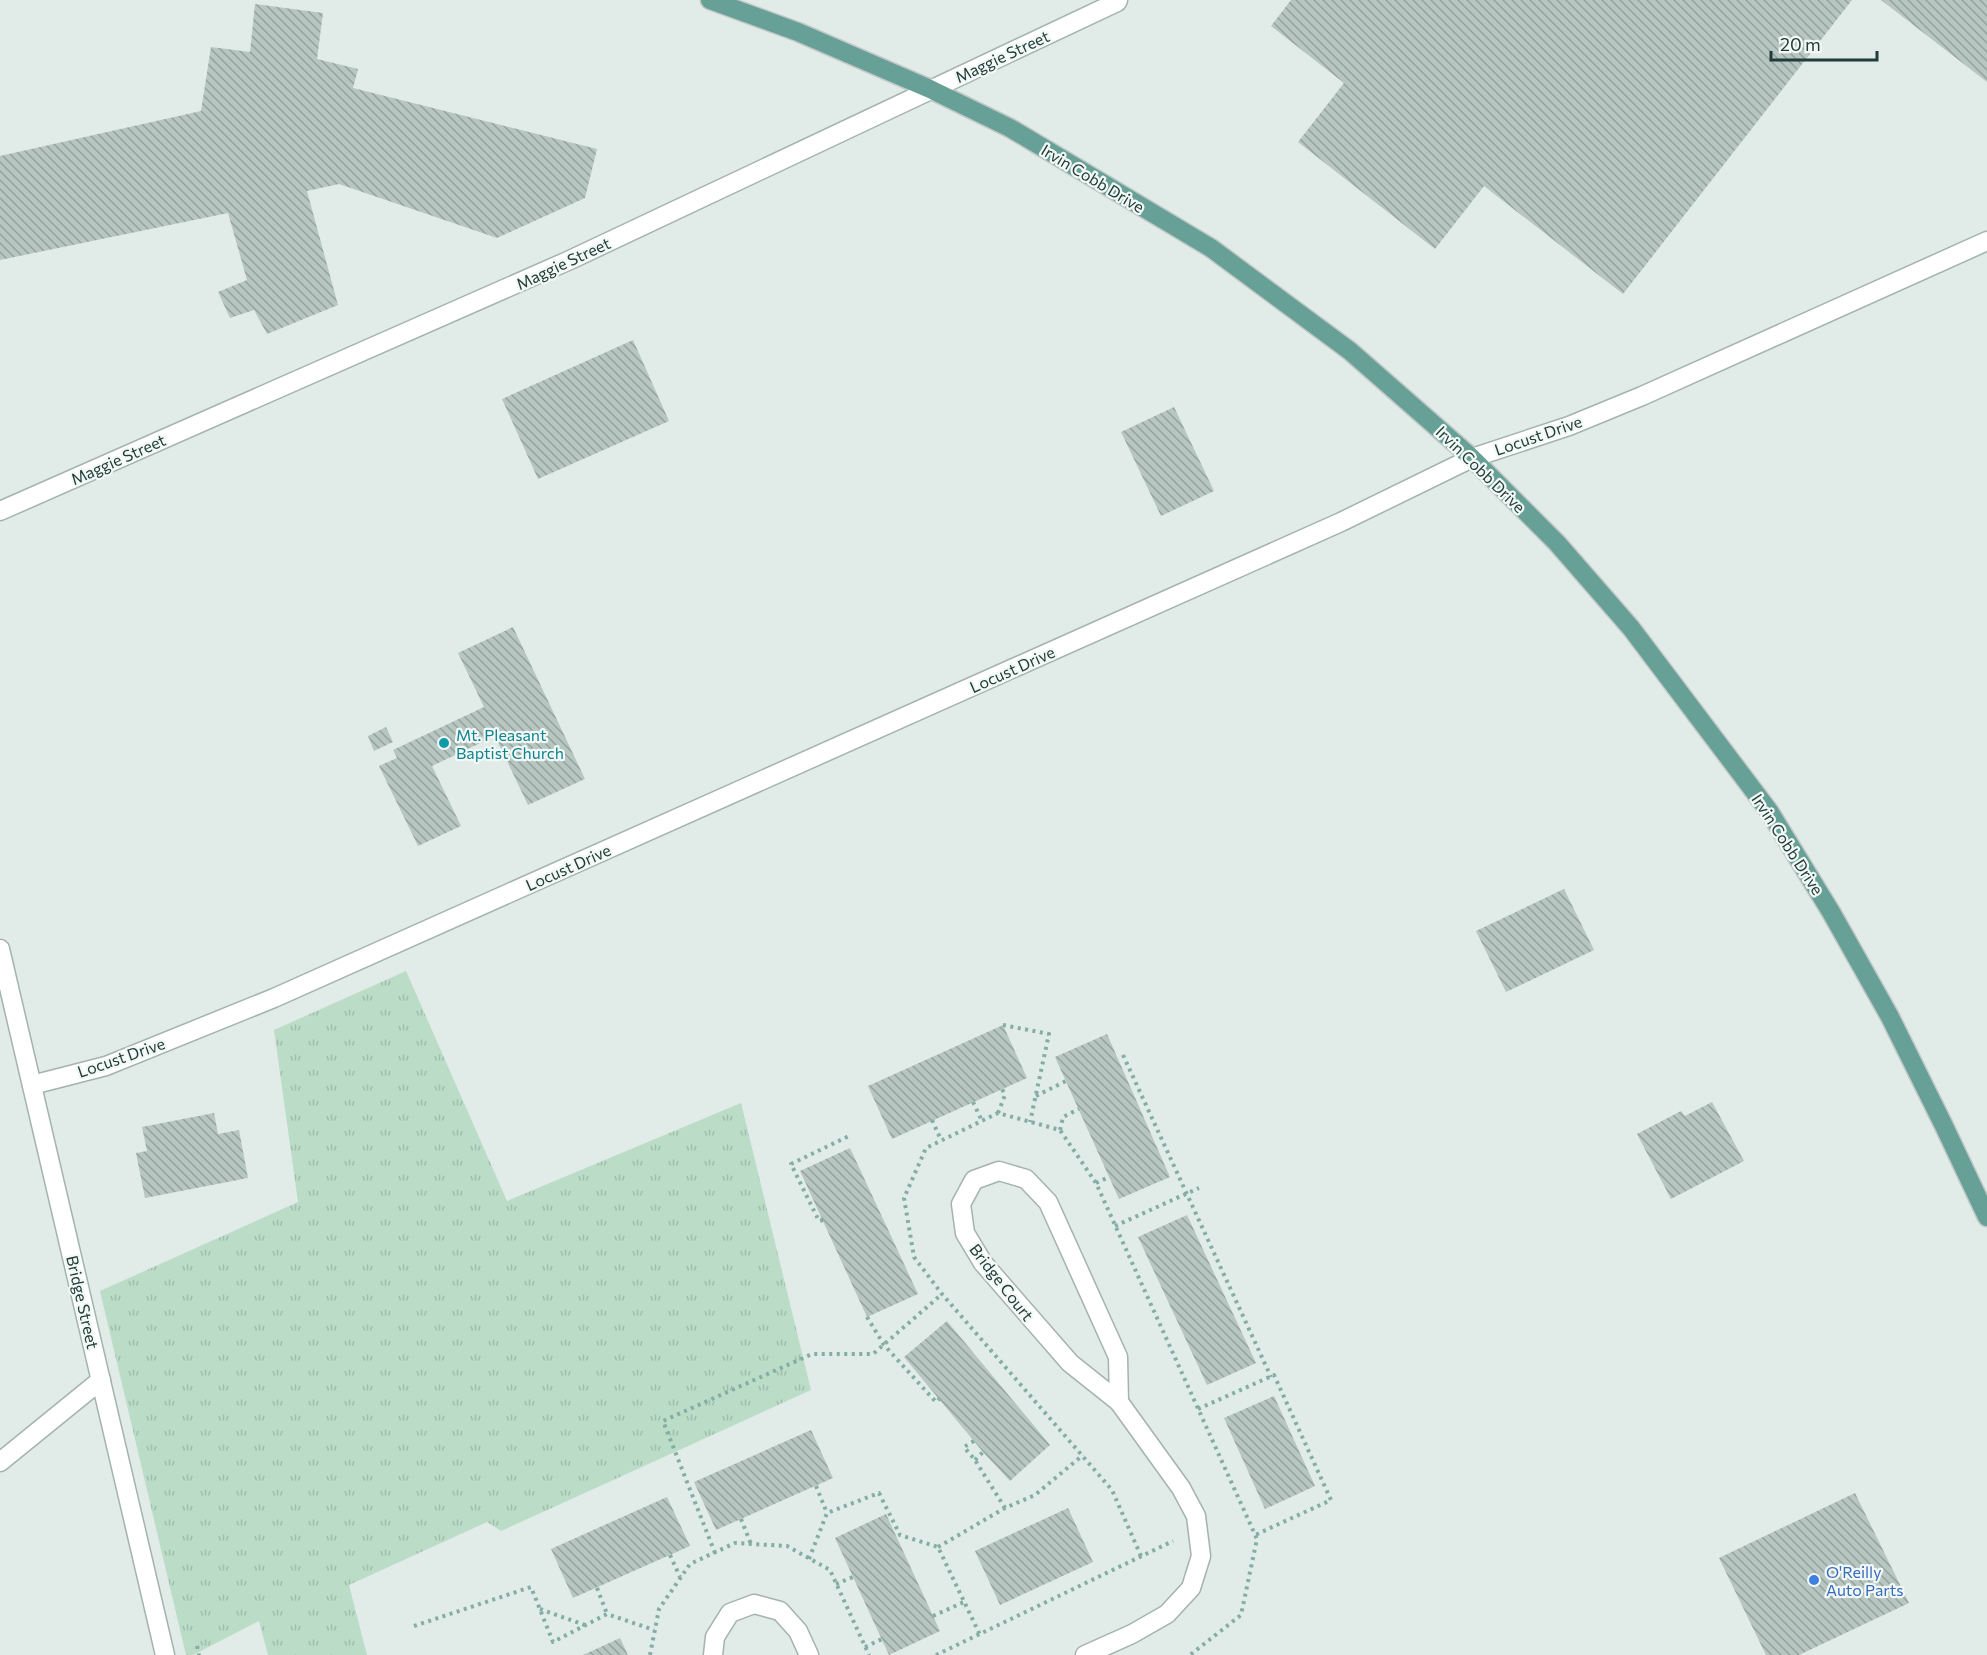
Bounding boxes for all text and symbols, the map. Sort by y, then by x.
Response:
scale bar [1771,24,1878,62]
street label: Maggie Street [952,26,1053,86]
text: 20 m [1780,33,1821,55]
street label: Irvin Cobb Drive [1038,140,1148,216]
street label: Maggie Street [513,233,614,293]
street label: Locust Drive [1492,411,1584,459]
street label: Irvin Cobb Drive [1432,422,1530,516]
street label: Maggie Street [68,429,169,488]
street label: Locust Drive [967,642,1057,696]
place label: Mt. Pleasant Baptist Church [456,725,564,762]
marker: Mt. Pleasant Baptist Church [437,736,451,750]
street label: Irvin Cobb Drive [1748,790,1828,898]
street label: Locust Drive [523,840,613,894]
street label: Locust Drive [75,1033,167,1081]
street label: Bridge Court [966,1240,1038,1325]
street label: Bridge Street [63,1253,103,1351]
place label: O'Reilly Auto Parts [1826,1562,1904,1599]
marker: O'Reilly Auto Parts [1807,1573,1821,1587]

